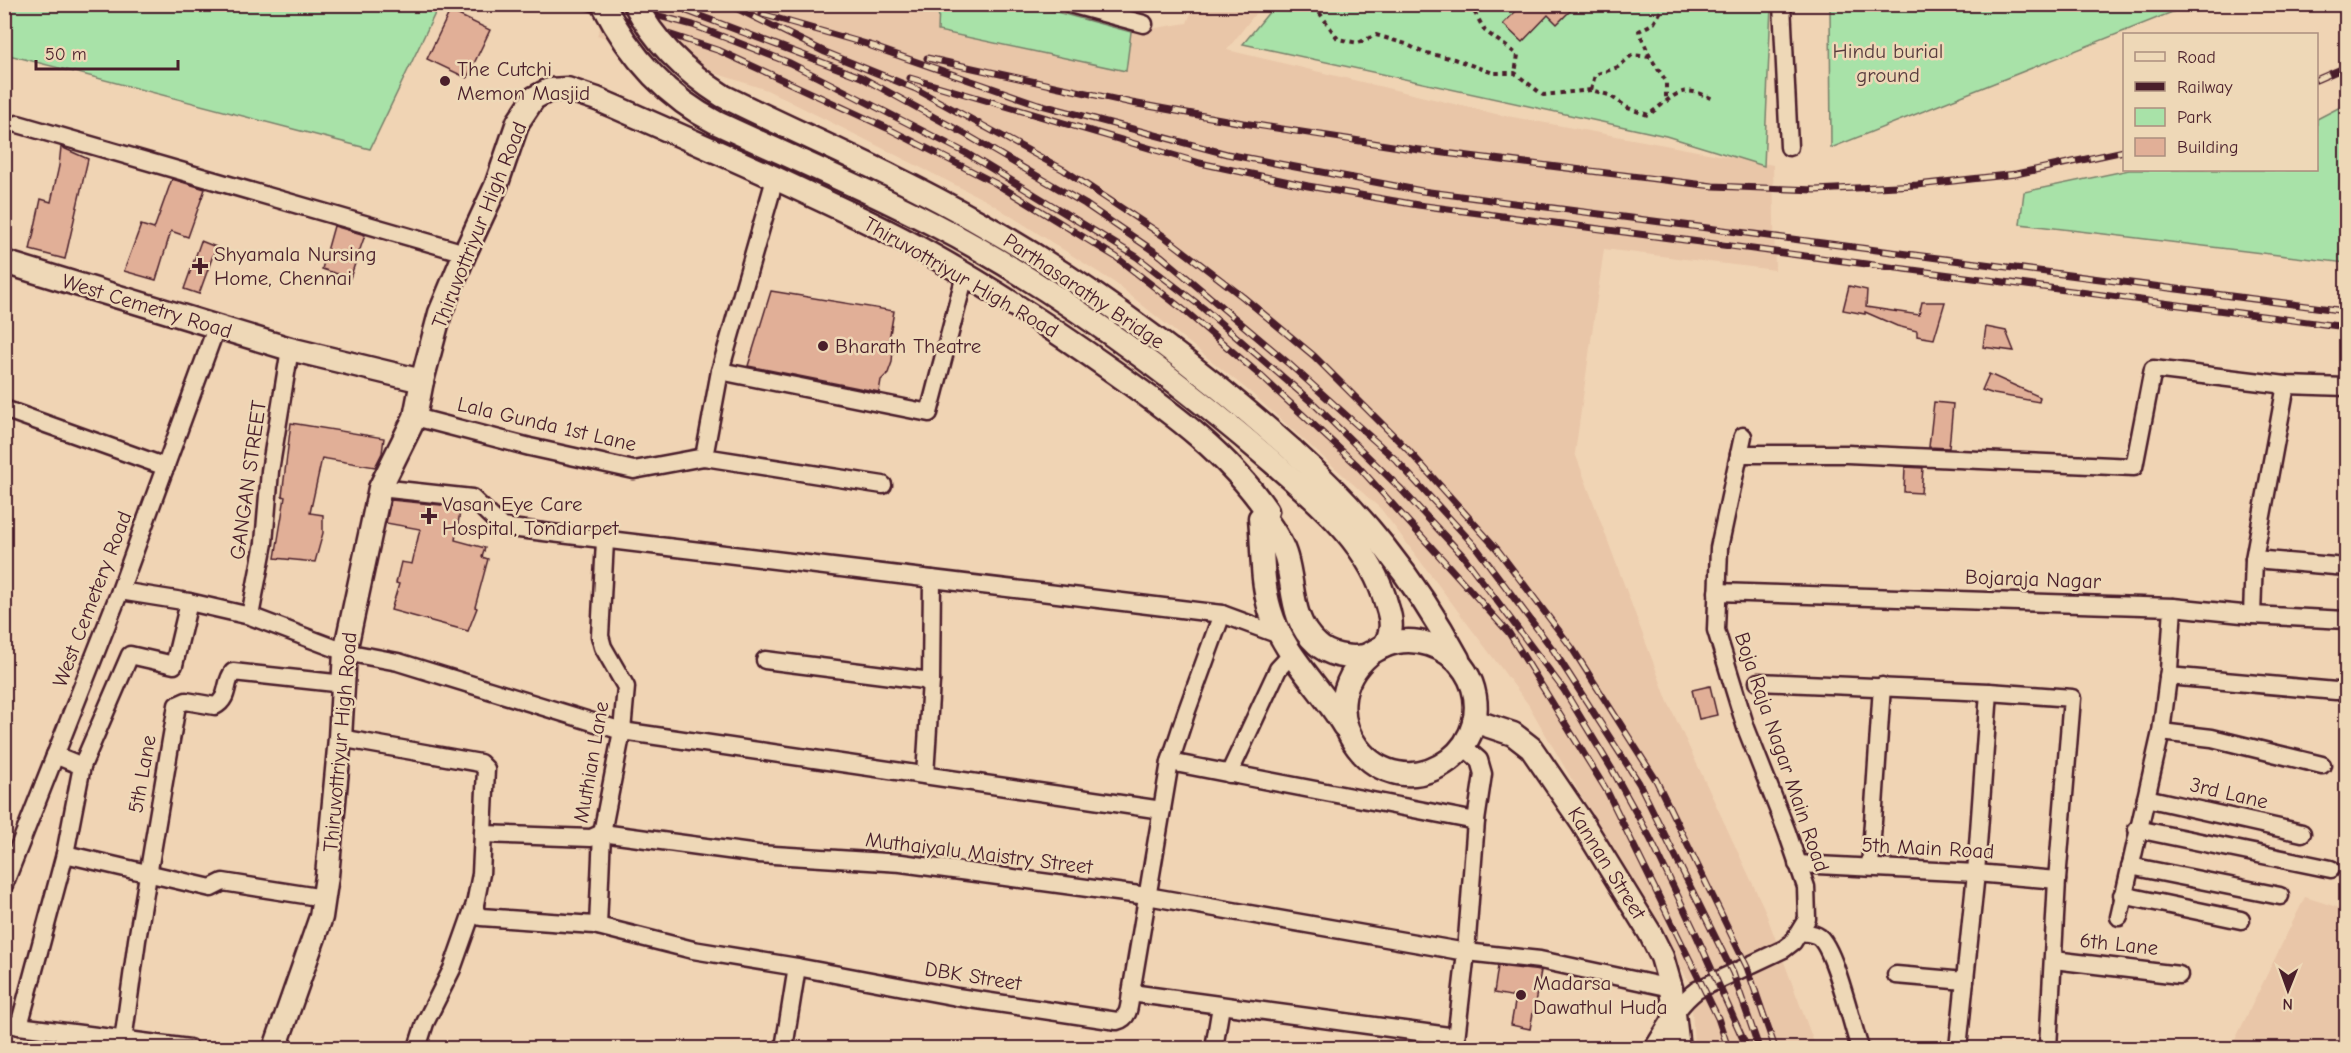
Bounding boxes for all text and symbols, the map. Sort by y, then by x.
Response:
scale bar [36,33,178,71]
legend [2123,33,2318,171]
park label: Hindu burial ground [1833,39,1943,87]
text: 50 m [45,44,87,65]
text: Road [2177,47,2216,68]
place label: The Cutchi Memon Masjid [457,57,590,105]
marker: The Cutchi Memon Masjid [438,74,452,88]
text: Railway [2177,77,2234,98]
text: Park [2177,107,2212,128]
street label: Thiruvottriyur High Road [427,118,531,332]
text: Building [2177,137,2239,158]
street label: Thiruvottriyur High Road [859,211,1063,343]
street label: Parthasarathy Bridge [999,228,1169,354]
place label: Shyamala Nursing Home, Chennai [214,242,377,290]
marker: Shyamala Nursing Home, Chennai [191,257,209,275]
street label: West Cemetry Road [59,269,235,343]
place label: Bharath Theatre [835,334,981,358]
marker: Bharath Theatre [816,339,830,353]
street label: Lala Gunda 1st Lane [455,392,639,456]
street label: GANGAN STREET [225,399,271,561]
place label: Vasan Eye Care Hospital, Tondiarpet [442,492,620,540]
marker: Vasan Eye Care Hospital, Tondiarpet [420,507,438,525]
street label: West Cemetery Road [47,508,137,690]
street label: Bojaraja Nagar [1964,565,2102,593]
street label: Boja Raja Nagar Main Road [1730,629,1834,875]
street label: Thiruvottriyur High Road [318,631,362,853]
street label: Muthian Lane [569,699,613,825]
street label: 5th Lane [123,733,161,815]
street label: 3rd Lane [2188,772,2270,814]
street label: Kannan Street [1563,802,1652,924]
street label: Muthaiyalu Maistry Street [864,827,1095,879]
street label: 5th Main Road [1861,833,1995,863]
street label: 6th Lane [2079,928,2159,960]
street label: DBK Street [923,957,1024,996]
north arrow [2258,960,2318,1020]
place label: Madarsa Dawathul Huda [1533,971,1668,1019]
marker: Madarsa Dawathul Huda [1514,988,1528,1002]
text: N [2282,995,2293,1013]

